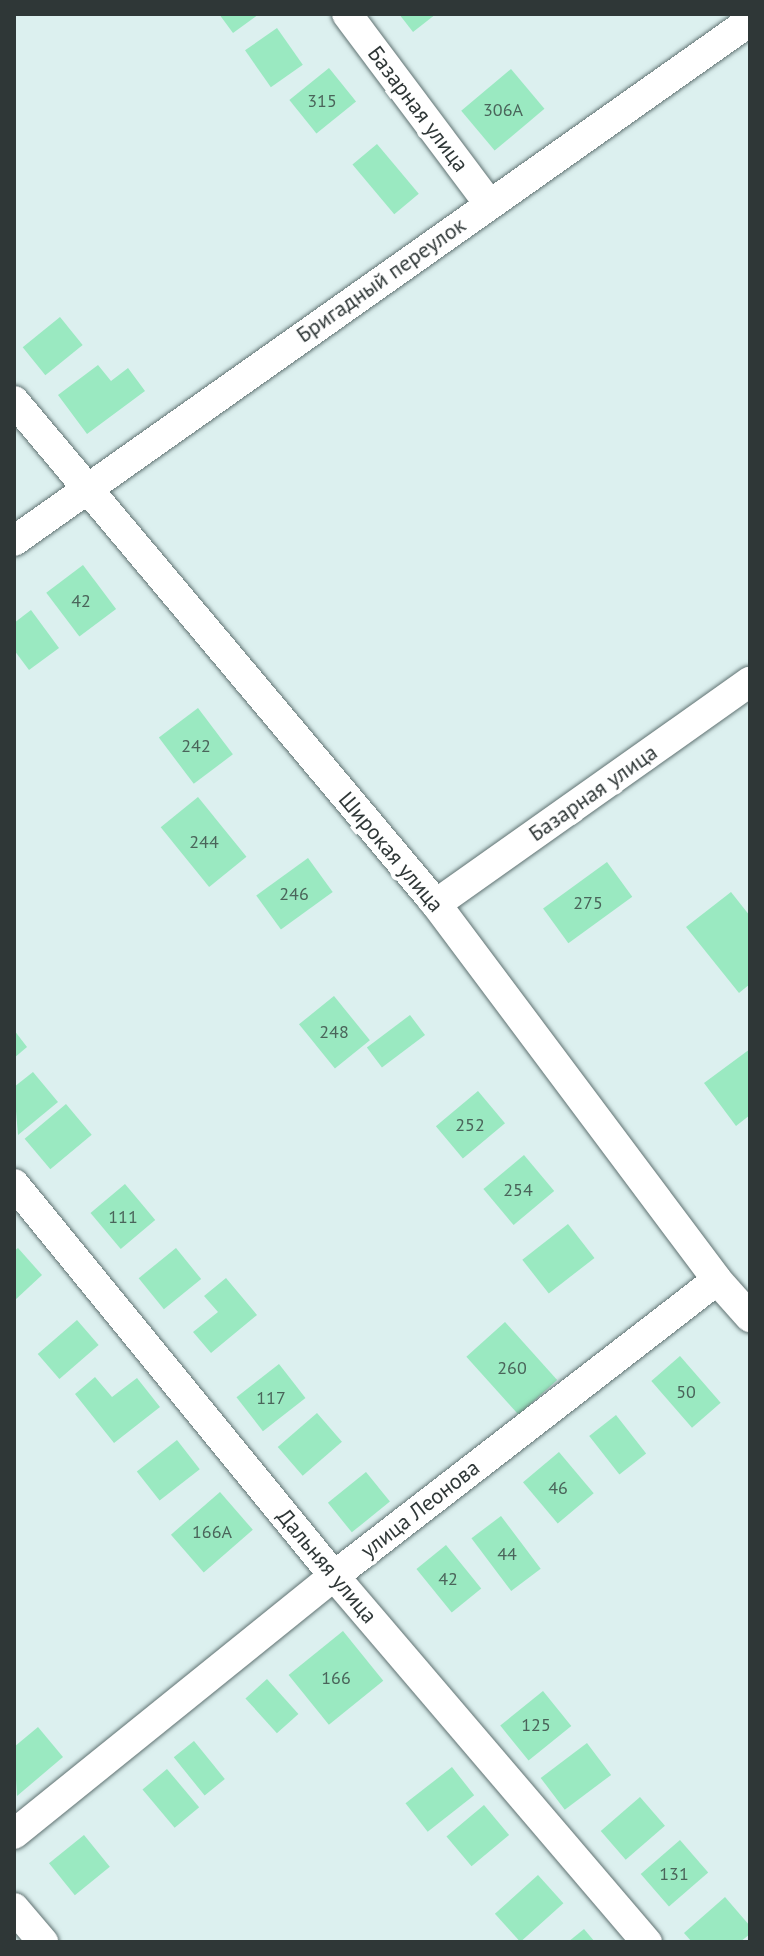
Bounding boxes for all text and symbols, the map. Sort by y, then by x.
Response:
street label: Базарная улица [362,41,474,177]
house number: 315 [307,90,337,112]
house number: 306А [483,99,523,121]
street label: Бригадный переулок [291,212,471,348]
house number: 42 [71,590,91,612]
house number: 242 [181,735,211,757]
street label: Базарная улица [524,739,662,847]
street label: Широкая улица [333,787,449,917]
house number: 244 [189,831,219,853]
house number: 246 [279,883,309,905]
house number: 275 [573,892,603,914]
house number: 248 [319,1021,349,1043]
house number: 252 [455,1114,485,1136]
house number: 254 [503,1179,533,1201]
house number: 111 [108,1206,138,1228]
house number: 260 [497,1357,527,1379]
house number: 50 [676,1381,696,1403]
house number: 117 [256,1387,286,1409]
street label: улица Леонова [355,1454,485,1564]
house number: 46 [548,1477,568,1499]
street label: Дальняя улица [271,1503,383,1629]
house number: 166А [192,1521,232,1543]
house number: 44 [497,1543,517,1565]
house number: 42 [438,1568,458,1590]
house number: 166 [321,1667,351,1689]
house number: 125 [521,1714,551,1736]
house number: 131 [659,1863,689,1885]

